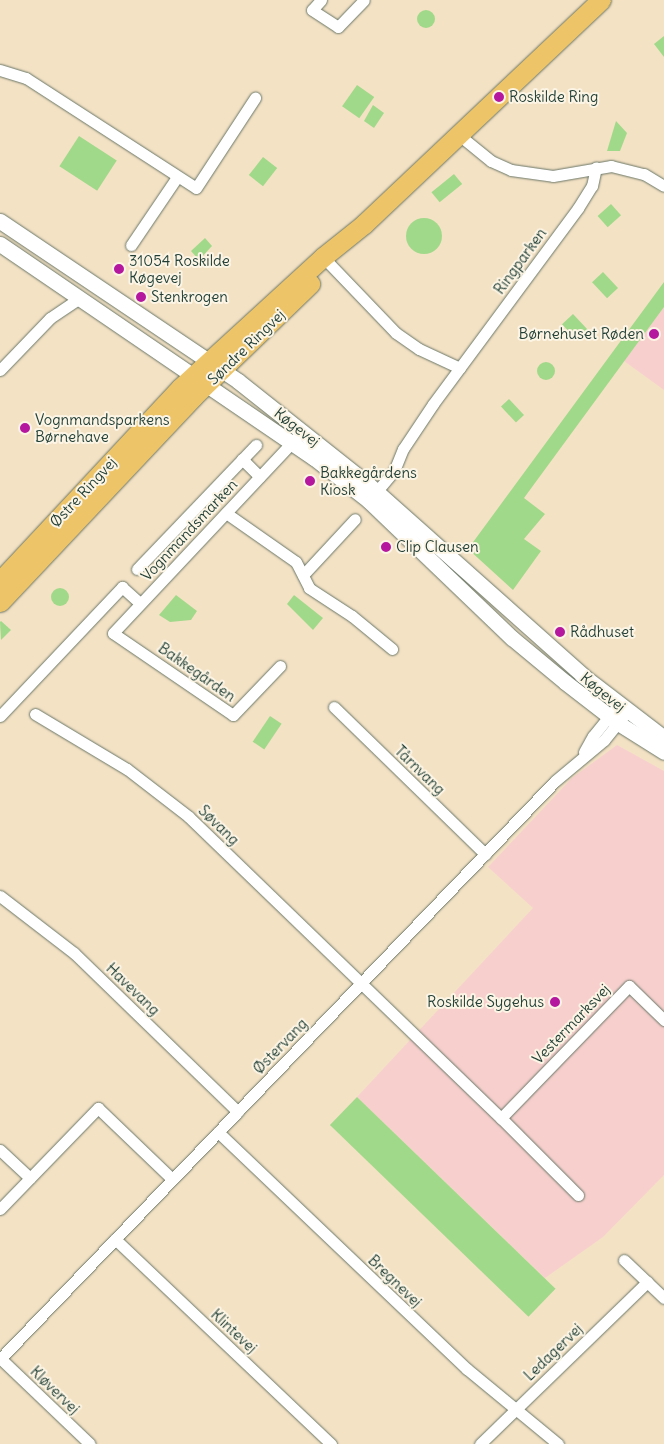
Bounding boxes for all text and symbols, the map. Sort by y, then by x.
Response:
place label: Roskilde Ring [509,88,598,106]
marker: Roskilde Ring [493,91,505,103]
street label: Ringparken [490,224,550,298]
place label: 31054 Roskilde Køgevej [129,251,230,286]
marker: 31054 Roskilde Køgevej [113,263,125,275]
place label: Stenkrogen [151,288,228,306]
marker: Stenkrogen [135,291,147,303]
street label: Søndre Ringvej [204,306,288,388]
place label: Børnehuset Røden [519,325,644,343]
marker: Børnehuset Røden [648,328,660,340]
street label: Køgevej [271,404,323,450]
place label: Vognmandsparkens Børnehave [35,410,170,445]
marker: Vognmandsparkens Børnehave [19,422,31,434]
street label: Østre Ringvej [46,453,120,531]
place label: Bakkegårdens Kiosk [320,463,417,498]
street label: Vognmandsmarken [137,475,241,585]
marker: Bakkegårdens Kiosk [304,475,316,487]
place label: Clip Clausen [396,538,479,556]
marker: Clip Clausen [380,541,392,553]
place label: Rådhuset [570,623,634,641]
marker: Rådhuset [554,626,566,638]
street label: Bakkegården [155,639,239,705]
street label: Køgevej [577,668,629,716]
street label: Tårnvang [391,742,449,798]
street label: Søvang [195,801,243,849]
street label: Havevang [102,959,164,1019]
street label: Vestermarksvej [528,980,614,1068]
place label: Roskilde Sygehus [427,993,544,1011]
marker: Roskilde Sygehus [548,995,562,1009]
street label: Østervang [249,1015,311,1077]
street label: Bregnevej [364,1251,426,1311]
street label: Klintevej [207,1305,261,1357]
street label: Ledagervej [520,1320,586,1384]
street label: Kløvervej [27,1362,83,1418]

